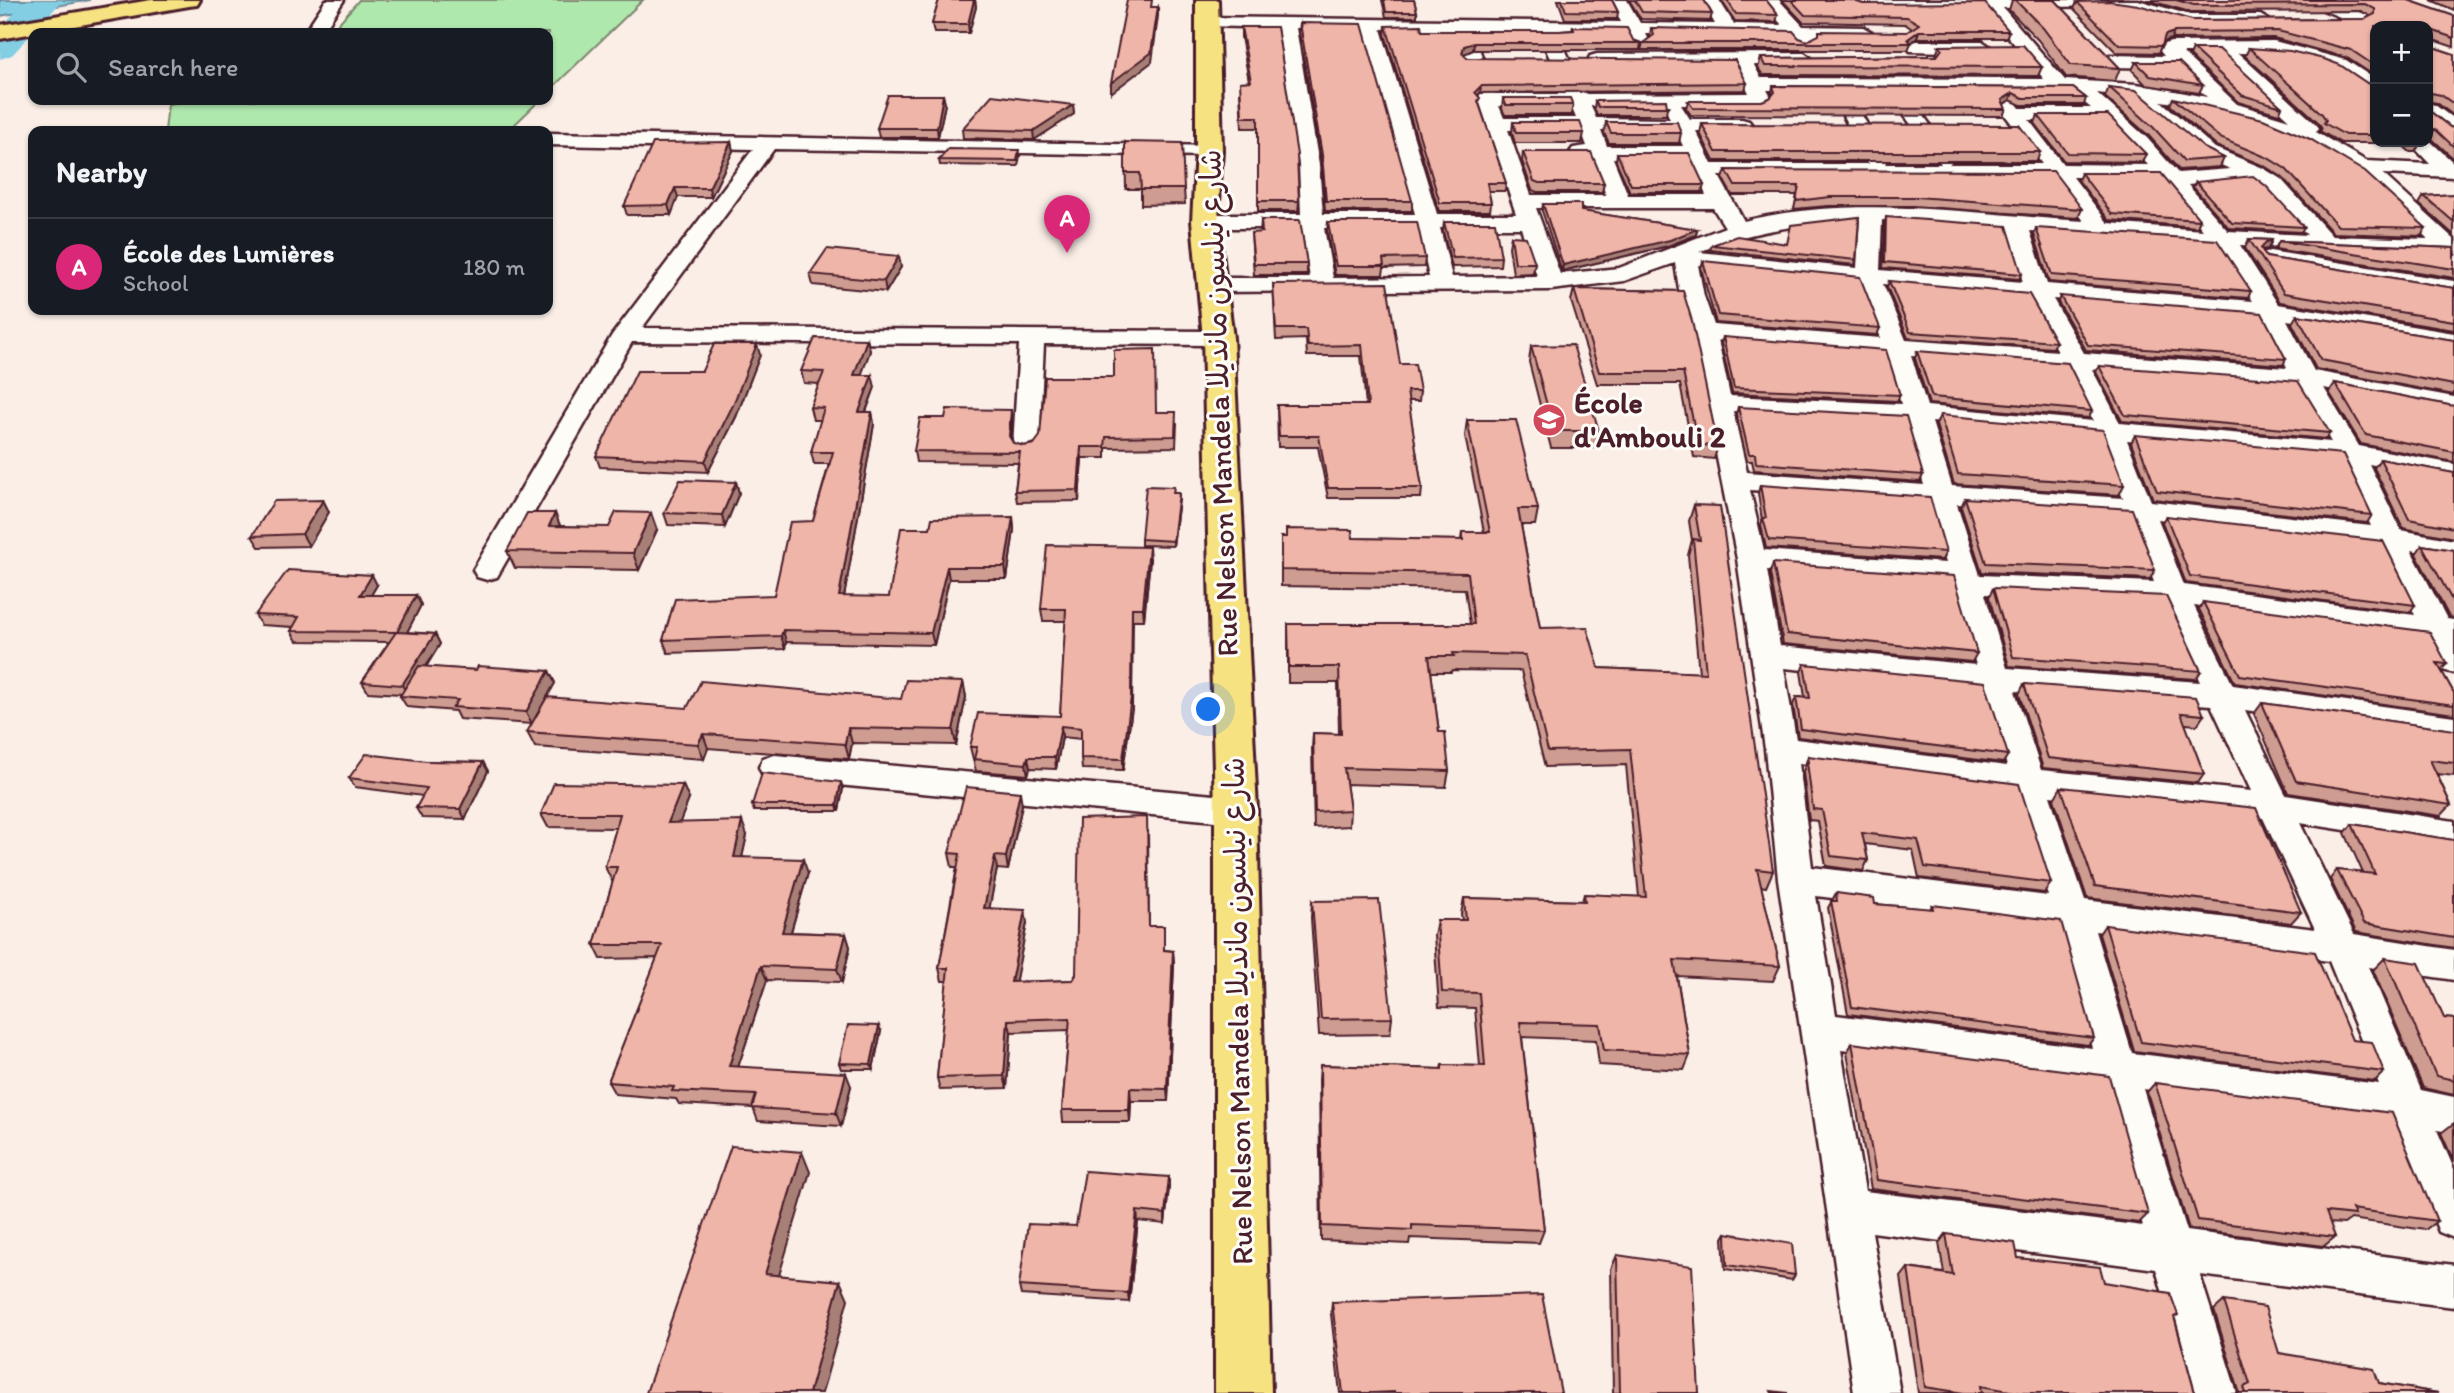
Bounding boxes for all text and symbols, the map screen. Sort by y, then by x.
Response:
map controls [2370,21,2433,147]
button: + [2370,21,2433,84]
search box [28,28,553,105]
icon: search [52,48,90,86]
text: Search here [108,51,238,83]
button: − [2370,84,2433,147]
street label: Rue Nelson Mandela شارع نيلسون مانديلا [1191,149,1249,657]
text: Nearby [56,153,147,190]
pin: A [1044,195,1090,253]
text: École des Lumières [123,237,334,269]
text: A [72,253,86,281]
text: 180 m [463,253,525,281]
text: School [123,269,188,297]
place label: École d'Ambouli 2 [1574,384,1726,455]
school or university icon: École d'Ambouli 2 [1530,401,1568,439]
your location [1191,692,1225,726]
street label: Rue Nelson Mandela شارع نيلسون مانديلا [1215,757,1263,1265]

